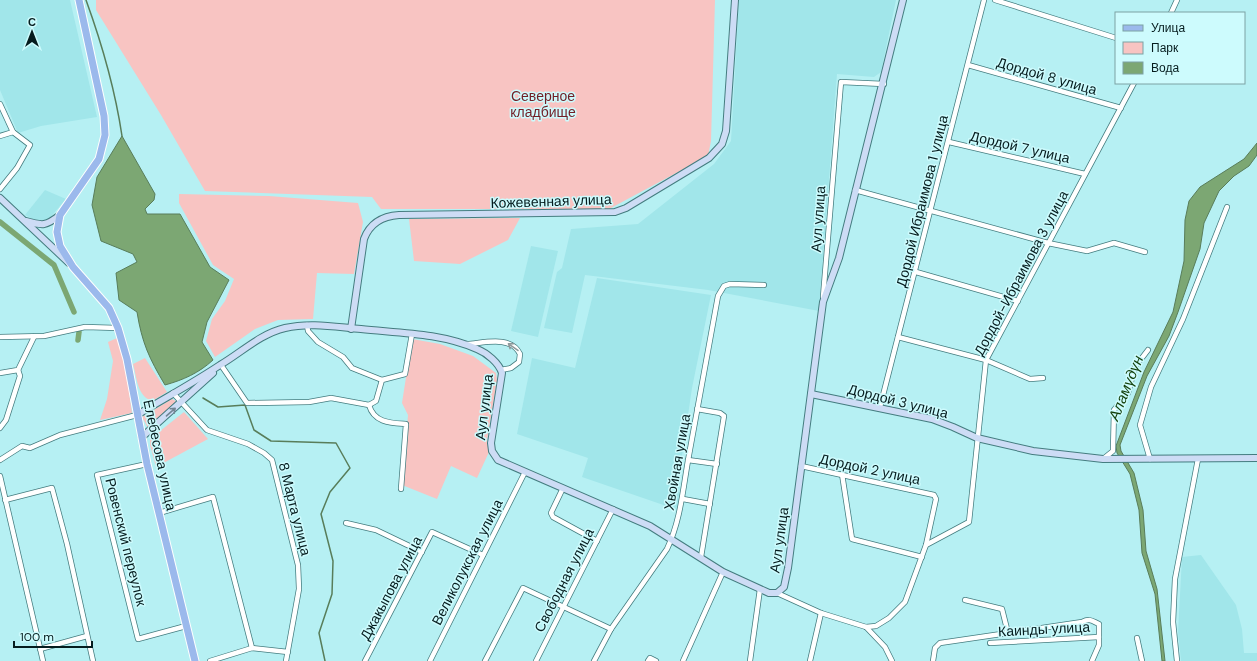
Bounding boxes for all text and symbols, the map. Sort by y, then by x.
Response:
north arrow [12,12,52,52]
legend [1115,12,1245,84]
text: С [28,15,36,29]
text: Улица [1151,20,1185,36]
text: Парк [1151,40,1179,56]
street label: Дордой 8 улица [995,53,1099,99]
text: Вода [1151,60,1179,76]
park label: Северное кладбище [510,87,576,121]
street label: Дордой Ибраимова 1 улица [892,113,952,289]
street label: Дордой 7 улица [968,127,1072,167]
street label: Аул улица [807,185,829,253]
street label: Дордой-Ибраимова 3 улица [970,187,1072,359]
street label: Кожевенная улица [490,190,612,212]
one-way arrow [508,343,519,351]
water label: Аламүдүн [1103,352,1148,424]
street label: Аул улица [471,373,497,441]
street label: Дордой 3 улица [846,380,950,422]
street label: Елебесова улица [139,398,181,512]
one-way arrow [166,408,176,417]
street label: Хвойная улица [660,412,694,512]
street label: Дордой 2 улица [818,450,922,489]
street label: 8 Марта улица [275,460,315,558]
street label: Ровенский переулок [101,476,151,609]
street label: Великолукская улица [427,496,507,628]
street label: Аул улица [765,506,793,574]
street label: Свободная улица [530,525,598,635]
street label: Джакыпова улица [356,533,426,643]
street label: Каинды улица [998,618,1091,640]
scale bar [14,623,92,649]
text: 100 m [20,629,54,645]

